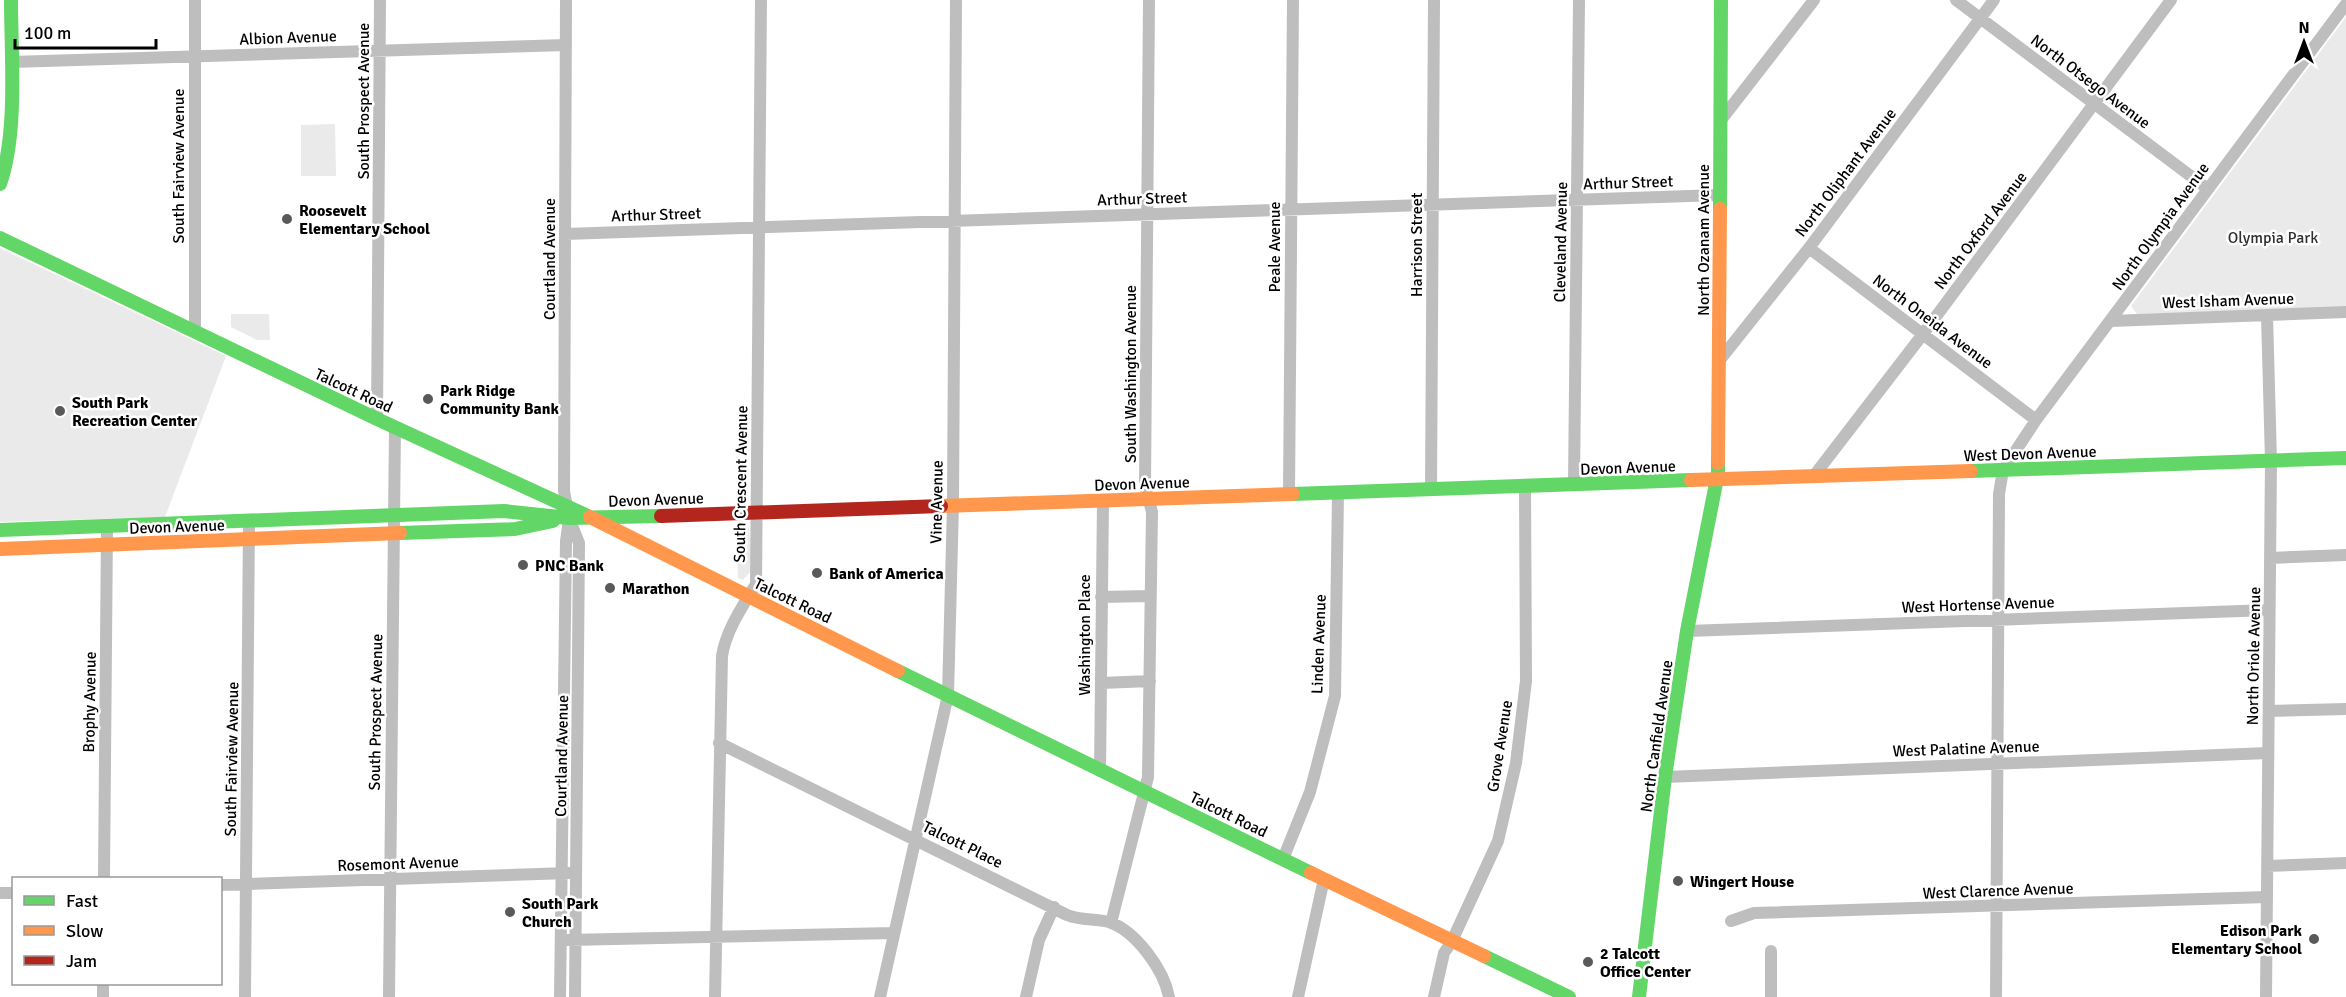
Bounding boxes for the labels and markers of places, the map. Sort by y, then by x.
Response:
place label: Roosevelt Elementary School [299,201,430,239]
marker: Roosevelt Elementary School [280,212,294,226]
place label: Park Ridge Community Bank [440,381,560,419]
marker: Park Ridge Community Bank [421,392,435,406]
place label: South Park Recreation Center [72,393,198,431]
marker: South Park Recreation Center [53,404,67,418]
place label: PNC Bank [535,556,605,576]
marker: PNC Bank [516,558,530,572]
place label: Bank of America [829,564,944,584]
marker: Bank of America [810,566,824,580]
place label: Marathon [622,579,690,599]
marker: Marathon [603,581,617,595]
place label: Wingert House [1690,872,1794,892]
marker: Wingert House [1671,874,1685,888]
place label: South Park Church [522,894,599,932]
marker: South Park Church [503,905,517,919]
place label: Edison Park Elementary School [2171,921,2303,959]
marker: Edison Park Elementary School [2307,932,2321,946]
place label: 2 Talcott Office Center [1600,944,1692,982]
marker: 2 Talcott Office Center [1581,955,1595,969]

